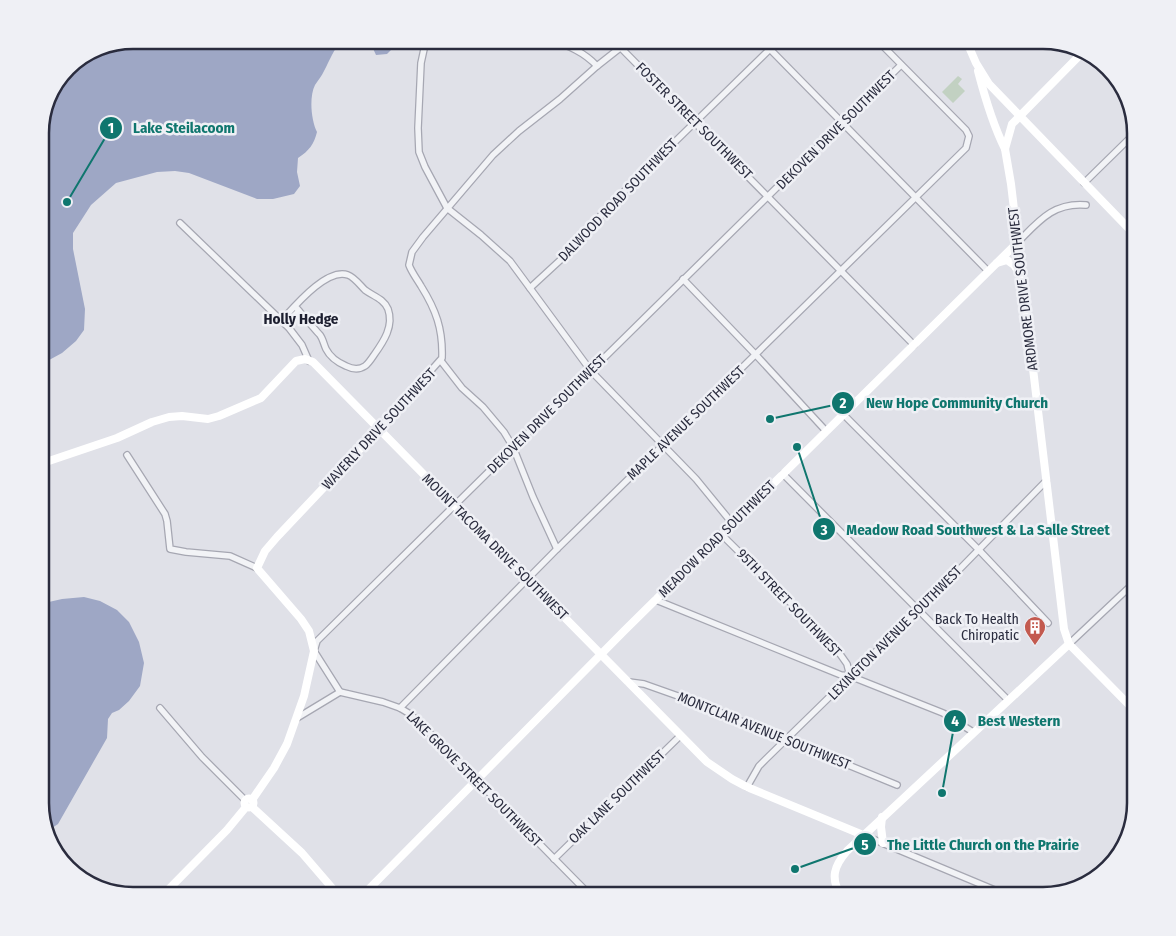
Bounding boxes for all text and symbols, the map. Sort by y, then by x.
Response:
street label: FOSTER STREET SOUTHWEST [632,59,756,183]
street label: DEKOVEN DRIVE SOUTHWEST [773,67,899,193]
callout: Lake Steilacoom [98,113,245,143]
text: 1 [108,119,114,137]
text: Lake Steilacoom [133,119,235,137]
street label: DALWOOD ROAD SOUTHWEST [555,135,682,265]
street label: ARDMORE DRIVE SOUTHWEST [1004,206,1041,372]
district label: Holly Hedge [264,310,339,328]
street label: DEKOVEN DRIVE SOUTHWEST [484,351,610,477]
street label: MAPLE AVENUE SOUTHWEST [624,362,749,484]
street label: WAVERLY DRIVE SOUTHWEST [318,364,440,493]
callout: New Hope Community Church [831,388,1058,418]
text: 2 [839,394,847,412]
text: New Hope Community Church [866,394,1048,412]
street label: MOUNT TACOMA DRIVE SOUTHWEST [418,470,572,624]
street label: MEADOW ROAD SOUTHWEST [655,477,779,601]
callout: Meadow Road Southwest & La Salle Street [811,514,1120,544]
text: 3 [819,521,828,539]
text: Meadow Road Southwest & La Salle Street [846,521,1110,539]
street label: 95TH STREET SOUTHWEST [733,545,845,661]
street label: LEXINGTON AVENUE SOUTHWEST [824,562,966,704]
place label: Back To Health Chiropatic [935,611,1019,644]
building icon: Back To Health Chiropatic [1023,615,1047,646]
street label: MONTCLAIR AVENUE SOUTHWEST [675,689,853,774]
callout: Best Western [943,706,1071,736]
street label: LAKE GROVE STREET SOUTHWEST [403,708,546,851]
text: 4 [951,712,959,730]
text: Best Western [978,712,1060,730]
street label: OAK LANE SOUTHWEST [565,746,669,847]
callout: The Little Church on the Prairie [852,829,1089,859]
text: 5 [861,836,869,854]
text: The Little Church on the Prairie [887,836,1079,854]

